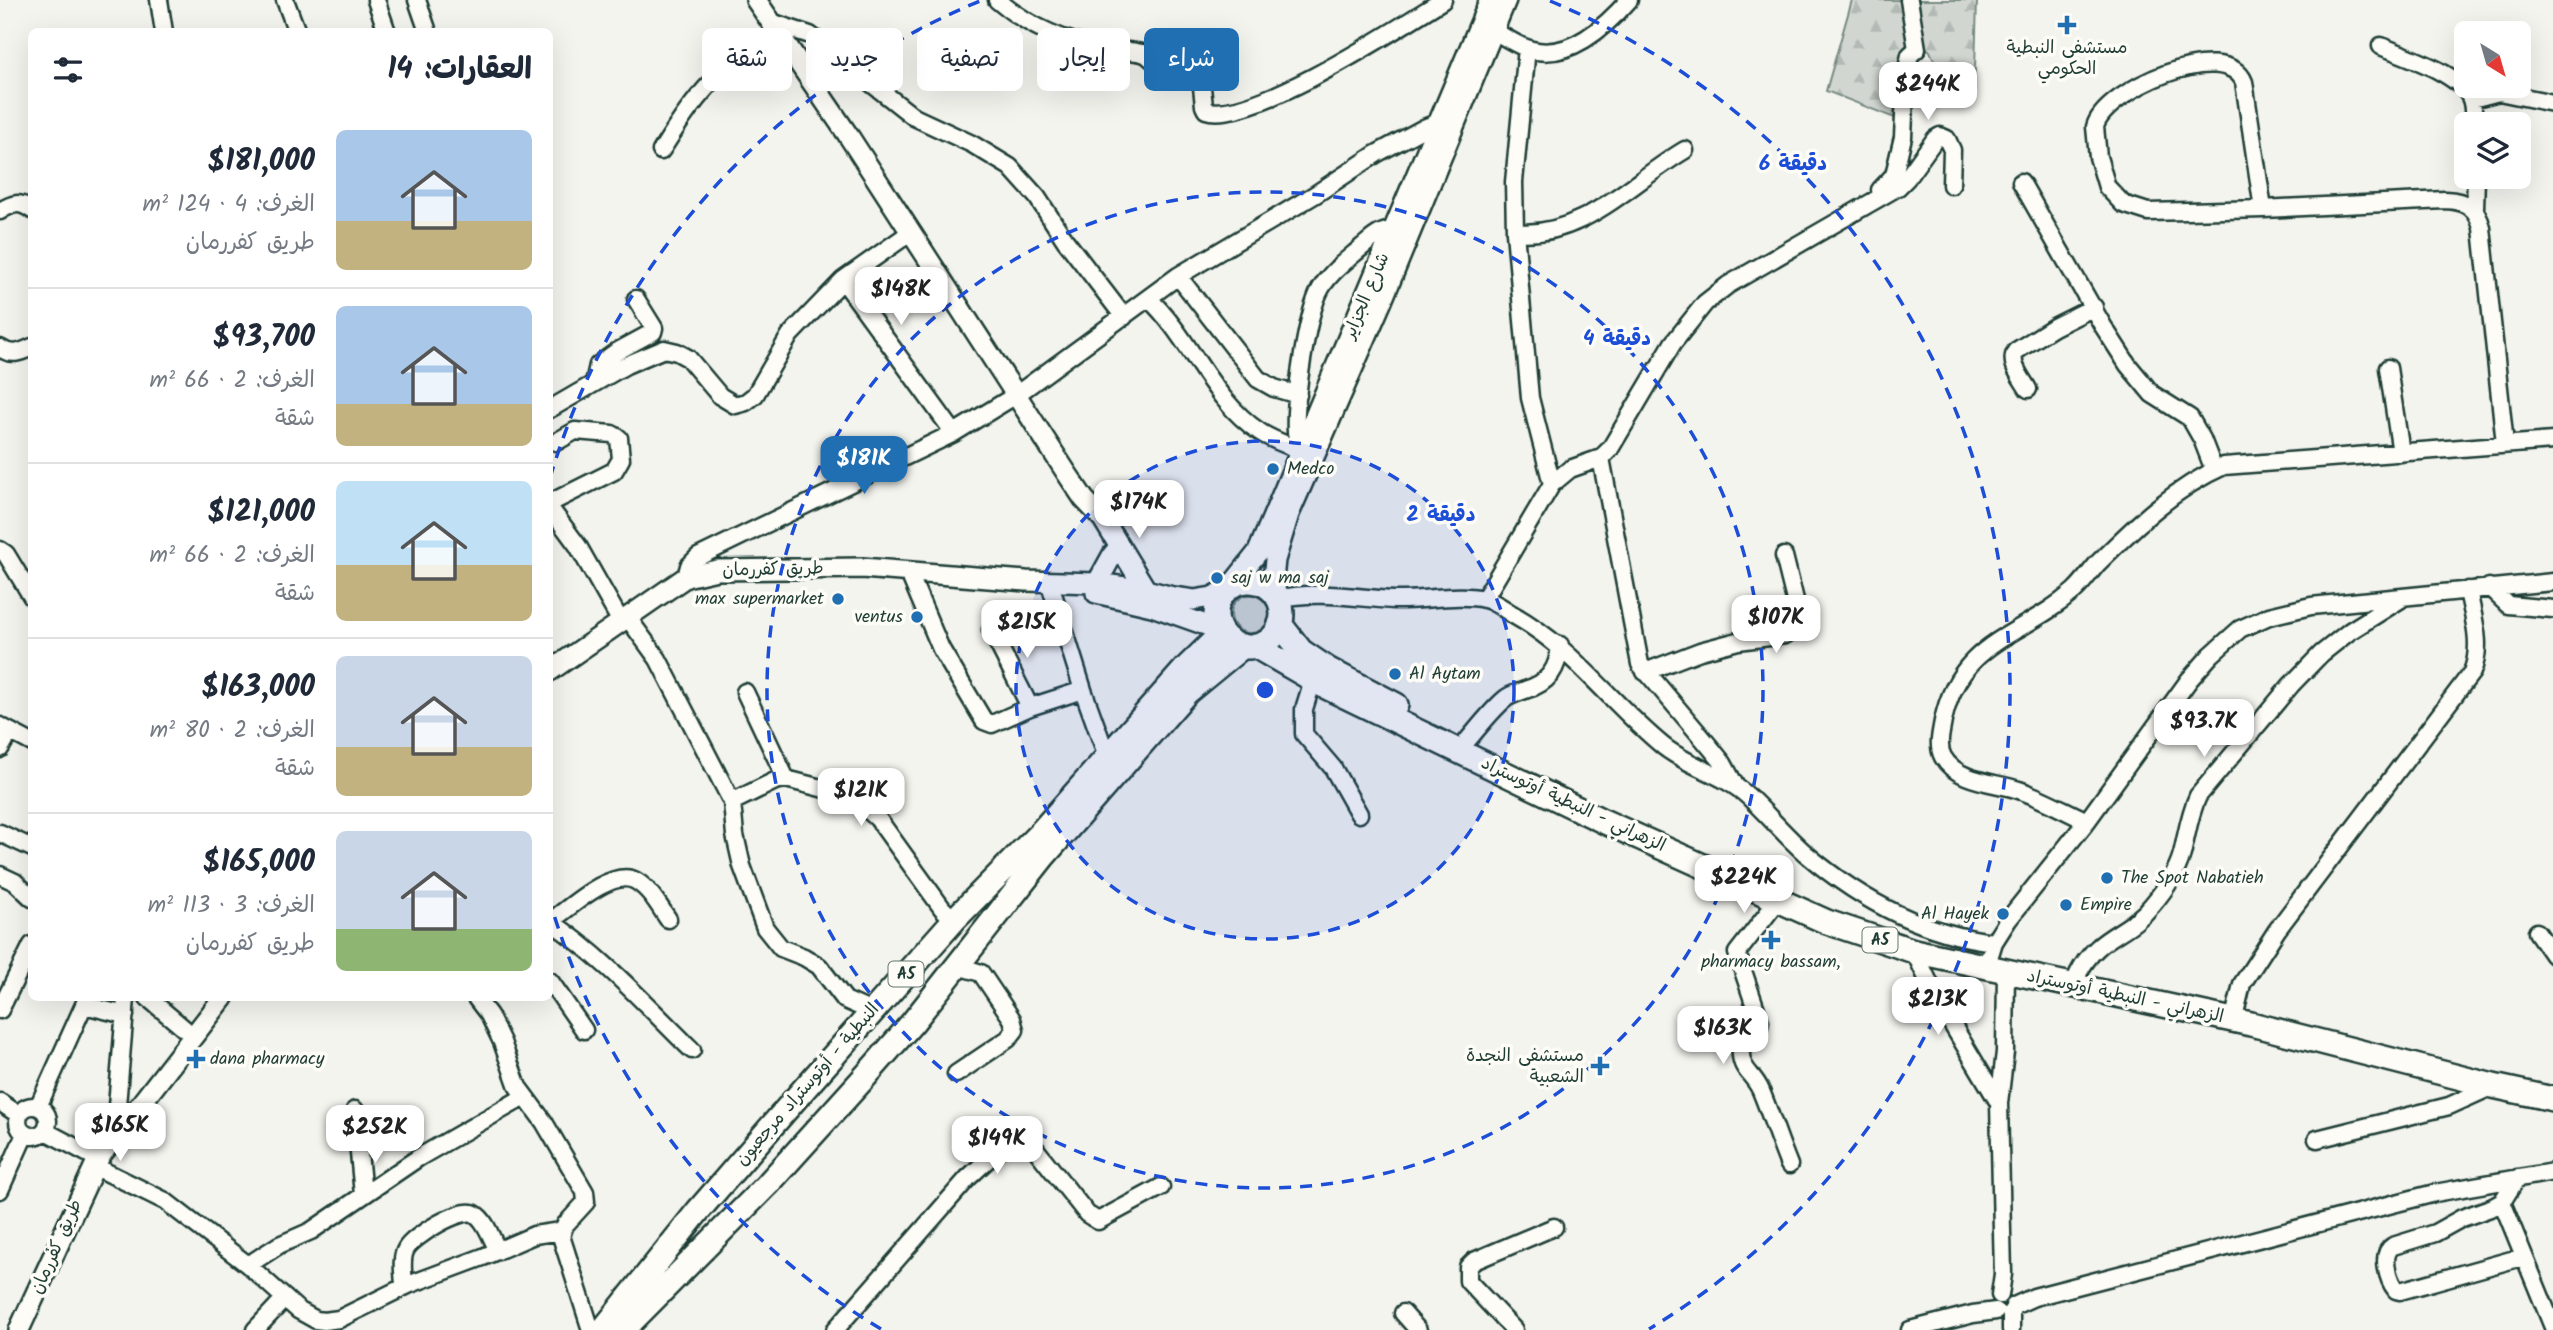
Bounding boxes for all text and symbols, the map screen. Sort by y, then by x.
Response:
marker: مستشفى النبطية الحكومي [2057,15,2077,35]
north arrow [2454,21,2530,98]
map controls [2454,21,2531,189]
chip: شقة [702,28,792,91]
chip: جديد [806,28,903,91]
chip: تصفية [917,28,1023,91]
chip: إيجار [1037,28,1130,91]
chip: شراء [1144,28,1239,91]
place label: مستشفى النبطية الحكومي [2007,34,2128,84]
text: العقارات: 14 [387,46,532,94]
icon: filters [49,51,87,89]
pin: $244K [1879,62,1977,122]
text: $244K [1895,67,1961,103]
button: layers [2454,112,2531,189]
text: $181,000 [207,138,315,186]
text: 6 دقيقة [1759,148,1827,181]
icon: home [392,158,476,242]
text: الغرف: 4 · 124 m² [143,187,315,223]
text: طريق كفررمان [186,225,315,261]
street label: شارع الجزاير [1335,248,1398,346]
pin: $148K [852,268,950,327]
text: $148K [871,272,931,308]
text: $93,700 [213,314,315,362]
text: 4 دقيقة [1583,323,1651,356]
icon: home [392,334,476,418]
text: الغرف: 2 · 66 m² [150,363,315,399]
text: شقة [275,401,315,437]
pin: $181K [815,436,913,496]
text: $181K [837,441,891,477]
place label: Medco [1287,455,1334,484]
marker: Medco [1265,461,1281,477]
pin: $174K [1090,480,1188,540]
text: $174K [1110,485,1168,521]
text: $121,000 [208,489,315,537]
text: 2 دقيقة [1407,499,1475,532]
icon: home [392,509,476,593]
text: الغرف: 2 · 66 m² [150,538,315,574]
street label: طريق كفررمان [722,555,824,585]
place label: saj w ma saj [1231,564,1330,593]
marker: saj w ma saj [1209,570,1225,586]
text: شقة [275,576,315,612]
place label: max supermarket [695,585,825,614]
marker: max supermarket [830,591,846,607]
pin: $107K [1727,596,1825,655]
pin: $215K [978,600,1076,660]
text: $107K [1747,600,1805,636]
place label: ventus [854,603,903,632]
text: $215K [997,605,1057,641]
marker: ventus [909,609,925,625]
place label: Al Aytam [1409,660,1481,689]
text: $163,000 [201,664,315,712]
marker: Al Aytam [1387,666,1403,682]
centre of rings [1253,678,1277,702]
icon: home [392,684,476,768]
pin: $93.7K [2147,700,2261,759]
text: $93.7K [2170,704,2238,740]
text: الغرف: 2 · 80 m² [150,713,315,749]
street label: الزهراني - النبطية أوتوستراد [1476,749,1670,861]
text: شقة [275,751,315,787]
pin: $121K [812,768,910,828]
text: $121K [834,773,888,809]
text: $165,000 [203,839,315,887]
pin: $224K [1695,856,1793,915]
icon: home [392,859,476,943]
text: $224K [1711,860,1777,896]
place label: The Spot Nabatieh [2121,864,2264,893]
marker: The Spot Nabatieh [2099,870,2115,886]
text: الغرف: 3 · 113 m² [148,888,315,924]
place label: Empire [2080,891,2132,920]
marker: Empire [2058,897,2074,913]
place label: Al Hayek [1921,900,1990,929]
marker: Al Hayek [1995,906,2011,922]
text: طريق كفررمان [186,926,315,962]
road number: A5 [1862,928,1898,952]
marker: pharmacy bassam, [1763,932,1779,948]
place label: pharmacy bassam, [1700,948,1841,977]
road number: A5 [888,962,923,986]
street label: الزهراني - النبطية أوتوستراد [2024,962,2226,1032]
pin: $213K [1889,978,1987,1037]
text: $213K [1908,982,1968,1018]
street label: النبطية - أوتوستراد مرجعيون [729,997,887,1173]
pin: $163K [1674,1006,1772,1066]
text: $163K [1693,1011,1753,1047]
place label: مستشفى النجدة الشعبية [1466,1042,1584,1092]
place label: dana pharmacy [210,1045,325,1074]
marker: dana pharmacy [188,1051,204,1067]
marker: مستشفى النجدة الشعبية [1590,1056,1610,1076]
pin: $165K [71,1104,169,1163]
pin: $252K [326,1106,424,1165]
text: $165K [91,1108,149,1144]
text: $252K [342,1110,408,1146]
pin: $149K [948,1116,1046,1176]
text: $149K [968,1121,1026,1157]
street label: طريق كفررمان [23,1195,91,1299]

